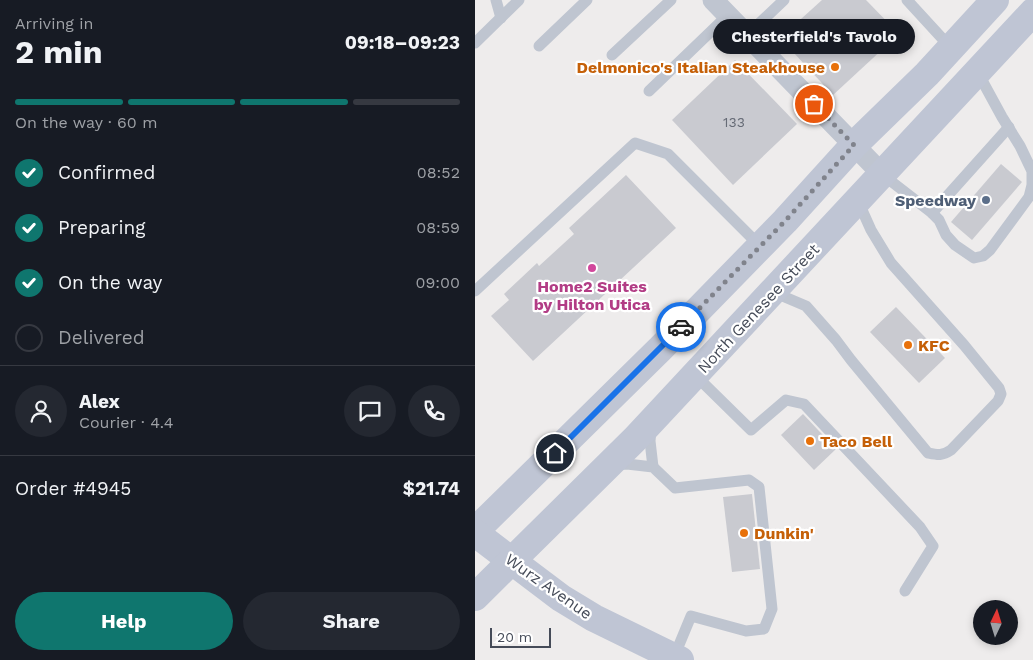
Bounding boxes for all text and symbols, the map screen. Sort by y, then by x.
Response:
text: Arriving in [15,14,93,33]
callout: Chesterfield's Tavolo [713,19,915,54]
text: Chesterfield's Tavolo [731,27,897,46]
text: 09:18–09:23 [345,31,460,54]
text: 2 min [15,33,103,71]
place label: Delmonico's Italian Steakhouse [576,58,825,77]
marker: Delmonico's Italian Steakhouse [829,61,841,73]
pin [793,83,835,125]
icon: bag [800,90,828,118]
text: On the way · 60 m [15,113,157,132]
house number: 133 [723,114,745,130]
icon: check [15,159,43,187]
text: Confirmed [58,161,155,184]
text: 08:52 [417,163,460,182]
place label: Speedway [895,191,977,210]
marker: Speedway [980,194,992,206]
icon: check [15,214,43,242]
text: Preparing [58,216,145,239]
text: 08:59 [416,218,460,237]
street label: North Genesee Street [694,240,823,377]
marker: Home2 Suites by Hilton Utica [586,262,598,274]
icon: check [15,269,43,297]
text: On the way [58,271,162,294]
text: 09:00 [416,273,460,292]
place label: Home2 Suites by Hilton Utica [534,277,651,314]
courier [656,302,706,352]
icon: car [667,313,695,341]
text: Delivered [58,326,145,349]
place label: KFC [918,336,950,355]
marker: KFC [902,339,914,351]
button: person [15,385,67,437]
button: chat [344,385,396,437]
button: phone [408,385,460,437]
text: Alex [79,390,120,413]
text: Courier · 4.4 [79,413,174,432]
pin [534,432,576,474]
place label: Taco Bell [820,432,893,451]
marker: Taco Bell [804,435,816,447]
icon: home [541,439,569,467]
text: Order #4945 [15,477,131,500]
text: $21.74 [403,477,460,500]
place label: Dunkin' [754,524,814,543]
marker: Dunkin' [738,527,750,539]
street label: Wurz Avenue [502,550,596,623]
button: Help [15,592,233,650]
button: Share [243,592,460,650]
north arrow [973,600,1017,645]
map controls [973,600,1018,645]
scale bar [490,625,551,648]
text: 20 m [497,629,532,645]

